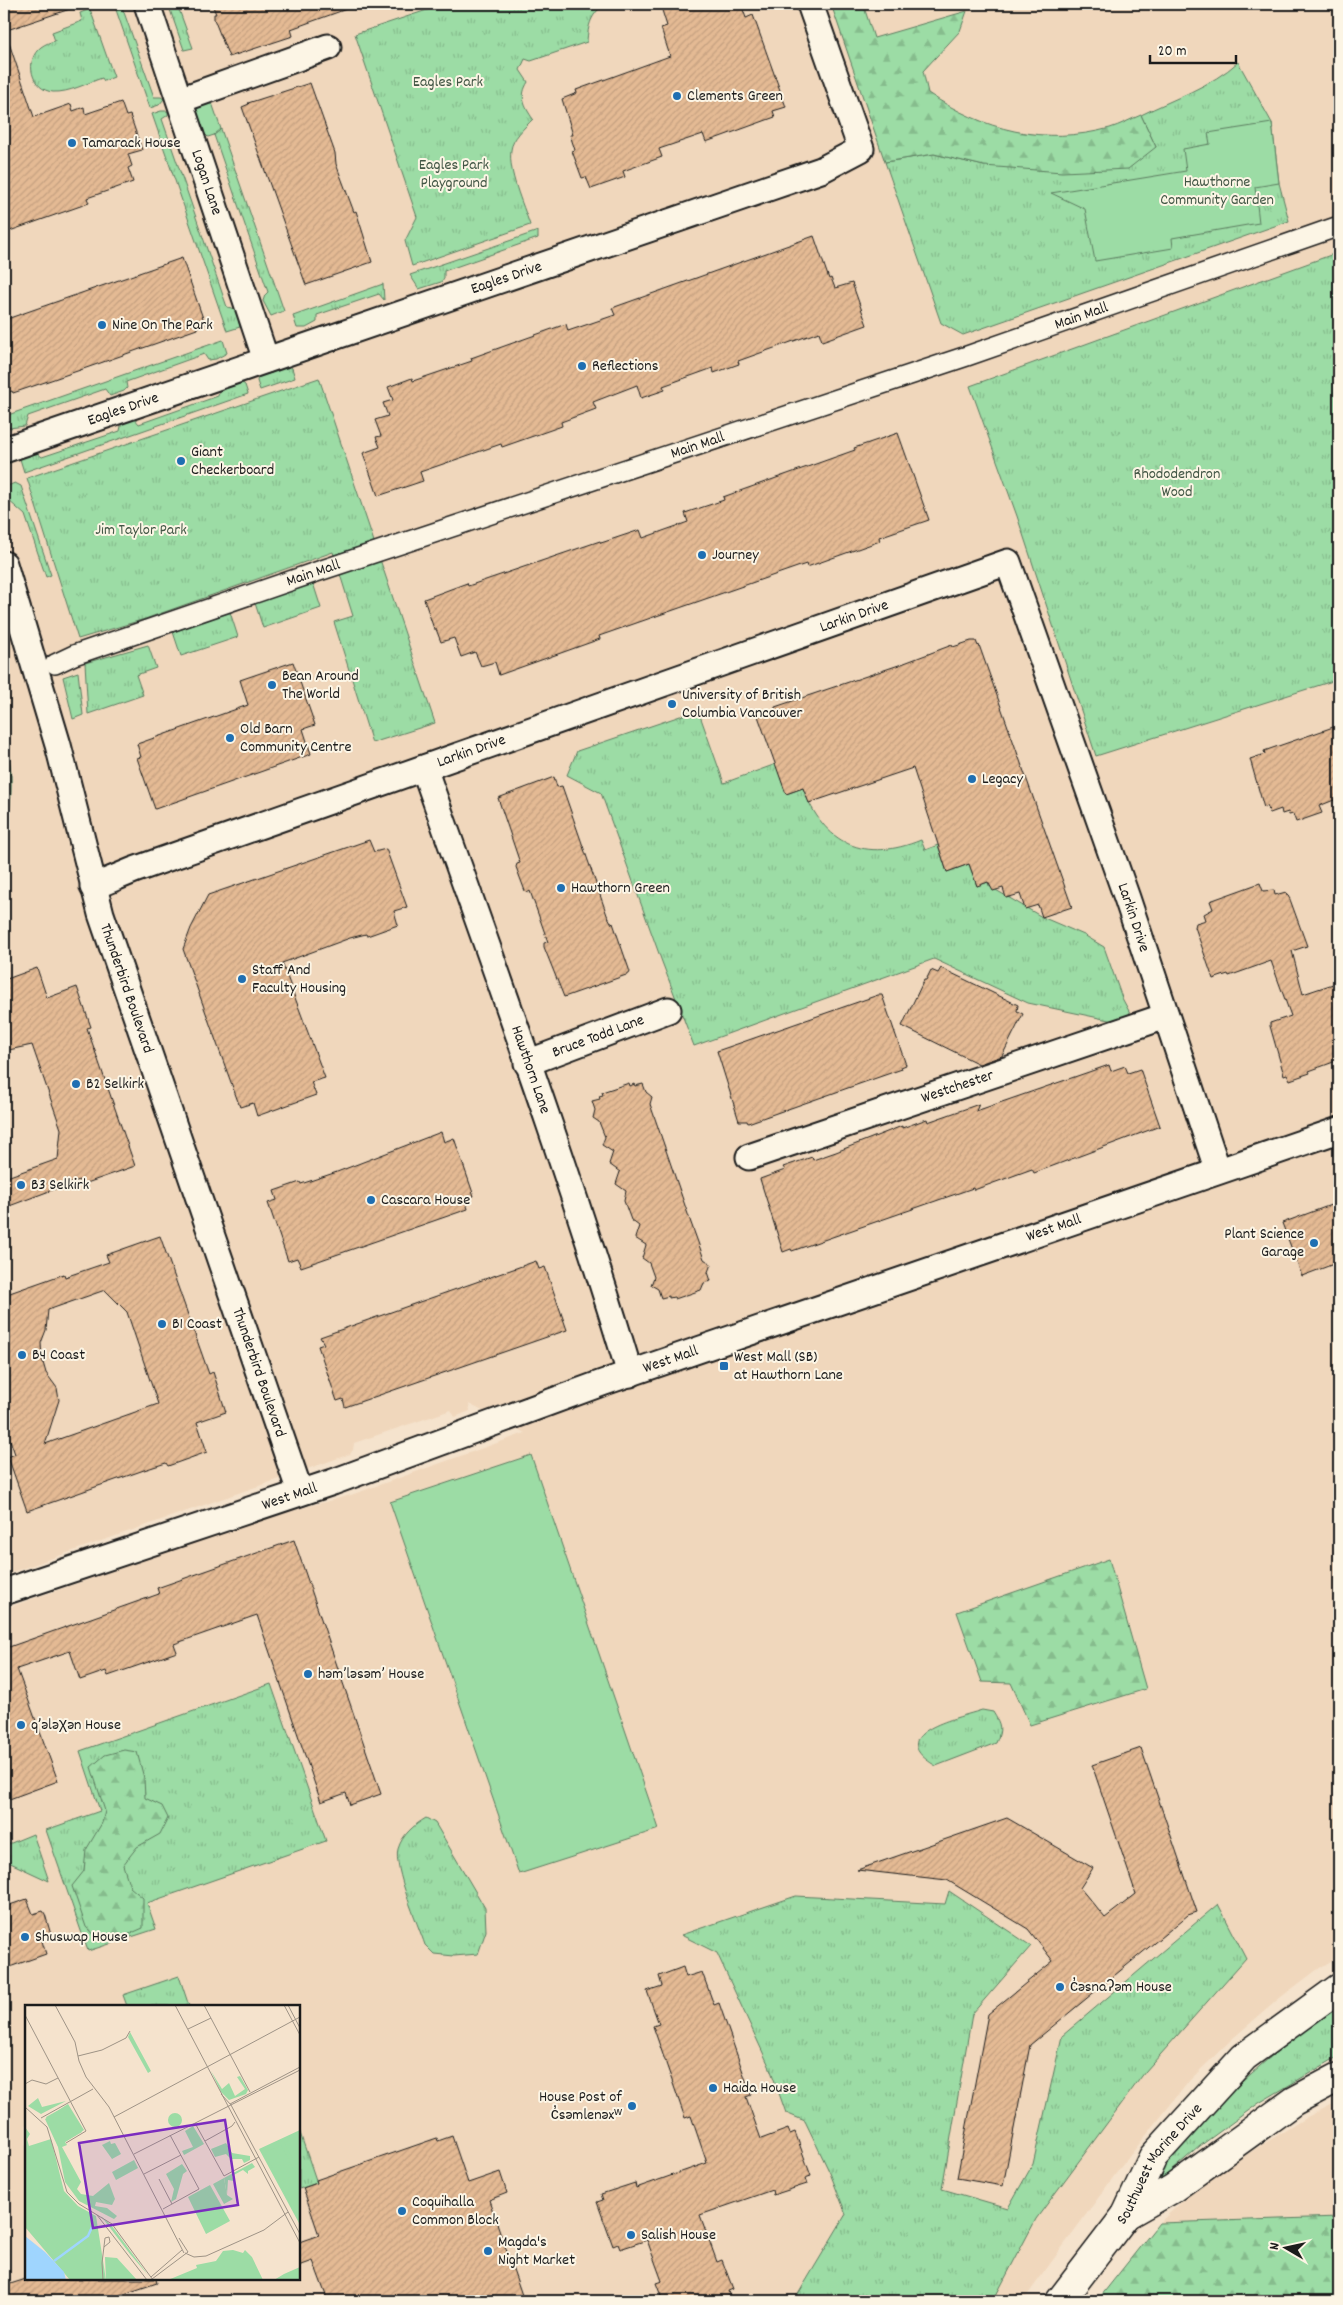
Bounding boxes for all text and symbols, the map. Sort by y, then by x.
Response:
scale bar [1150,32,1237,64]
text: 20 m [1158,41,1186,63]
park label: Eagles Park [413,71,483,94]
place label: Clements Green [687,85,783,108]
marker: Clements Green [671,90,683,102]
place label: Tamarack House [82,132,180,155]
marker: Tamarack House [66,137,78,149]
street label: Logan Lane [185,147,228,218]
park label: Eagles Park Playground [419,154,489,195]
park label: Hawthorne Community Garden [1160,171,1274,212]
street label: Eagles Drive [468,255,545,301]
street label: Main Mall [1051,296,1112,336]
place label: Nine On The Park [112,314,213,337]
marker: Nine On The Park [96,319,108,331]
place label: Reflections [592,355,659,378]
marker: Reflections [576,360,588,372]
street label: Eagles Drive [84,386,162,432]
street label: Main Mall [668,426,728,465]
place label: Giant Checkerboard [191,441,274,482]
marker: Giant Checkerboard [175,455,187,467]
park label: Rhododendron Wood [1134,463,1220,504]
park label: Jim Taylor Park [95,519,187,542]
place label: Journey [712,544,759,567]
marker: Journey [696,549,708,561]
street label: Main Mall [283,553,343,593]
street label: Larkin Drive [817,593,892,639]
place label: Bean Around The World [282,665,359,706]
marker: Bean Around The World [266,679,278,691]
place label: University of British Columbia Vancouver [682,684,802,725]
marker: University of British Columbia Vancouver [666,698,678,710]
place label: Old Barn Community Centre [240,718,352,759]
street label: Larkin Drive [434,728,509,774]
marker: Old Barn Community Centre [224,732,236,744]
place label: Legacy [982,768,1024,791]
marker: Legacy [966,773,978,785]
place label: Hawthorn Green [571,877,670,900]
street label: Larkin Drive [1111,880,1156,955]
marker: Hawthorn Green [555,882,567,894]
street label: Thunderbird Boulevard [94,921,160,1056]
place label: Staff And Faculty Housing [252,959,346,1000]
marker: Staff And Faculty Housing [236,973,248,985]
street label: Bruce Todd Lane [549,1008,648,1064]
street label: Hawthorn Lane [505,1022,557,1117]
street label: Westchester [918,1064,997,1109]
place label: B2 Selkirk [86,1073,144,1096]
marker: B2 Selkirk [70,1078,82,1090]
place label: B3 Selkirk [31,1174,89,1197]
marker: B3 Selkirk [15,1179,27,1191]
place label: Cascara House [381,1189,470,1212]
marker: Cascara House [365,1194,377,1206]
street label: West Mall [1023,1208,1085,1248]
place label: Plant Science Garage [1224,1223,1304,1264]
marker: Plant Science Garage [1308,1237,1320,1249]
street label: Thunderbird Boulevard [226,1304,292,1440]
place label: B1 Coast [172,1313,222,1336]
marker: B1 Coast [156,1318,168,1330]
street label: West Mall [640,1339,701,1380]
place label: B4 Coast [32,1344,85,1367]
place label: West Mall (SB) at Hawthorn Lane [734,1346,843,1387]
marker: B4 Coast [16,1349,28,1361]
marker: West Mall (SB) at Hawthorn Lane [718,1360,730,1372]
street label: West Mall [259,1477,320,1517]
place label: həm’ləsəm’ House [318,1663,424,1686]
marker: həm’ləsəm’ House [302,1668,314,1680]
place label: q’ələχən House [31,1714,121,1737]
marker: q’ələχən House [15,1719,27,1731]
place label: Shuswap House [35,1926,128,1949]
marker: Shuswap House [19,1931,31,1943]
place label: c̓əsnaʔəm House [1070,1976,1172,1999]
marker: c̓əsnaʔəm House [1054,1981,1066,1993]
inset map [25,2005,300,2280]
place label: Haida House [723,2077,796,2100]
marker: Haida House [707,2082,719,2094]
place label: House Post of c̓səmlenəxʷ [539,2086,622,2127]
street label: Southwest Marine Drive [1111,2098,1208,2230]
marker: House Post of c̓səmlenəxʷ [626,2100,638,2112]
place label: Coquihalla Common Block [412,2191,499,2232]
marker: Coquihalla Common Block [396,2205,408,2217]
north arrow [1260,2222,1310,2272]
place label: Salish House [641,2224,716,2247]
marker: Salish House [625,2229,637,2241]
place label: Magda's Night Market [498,2231,575,2272]
text: N [1265,2241,1286,2251]
marker: Magda's Night Market [482,2245,494,2257]

